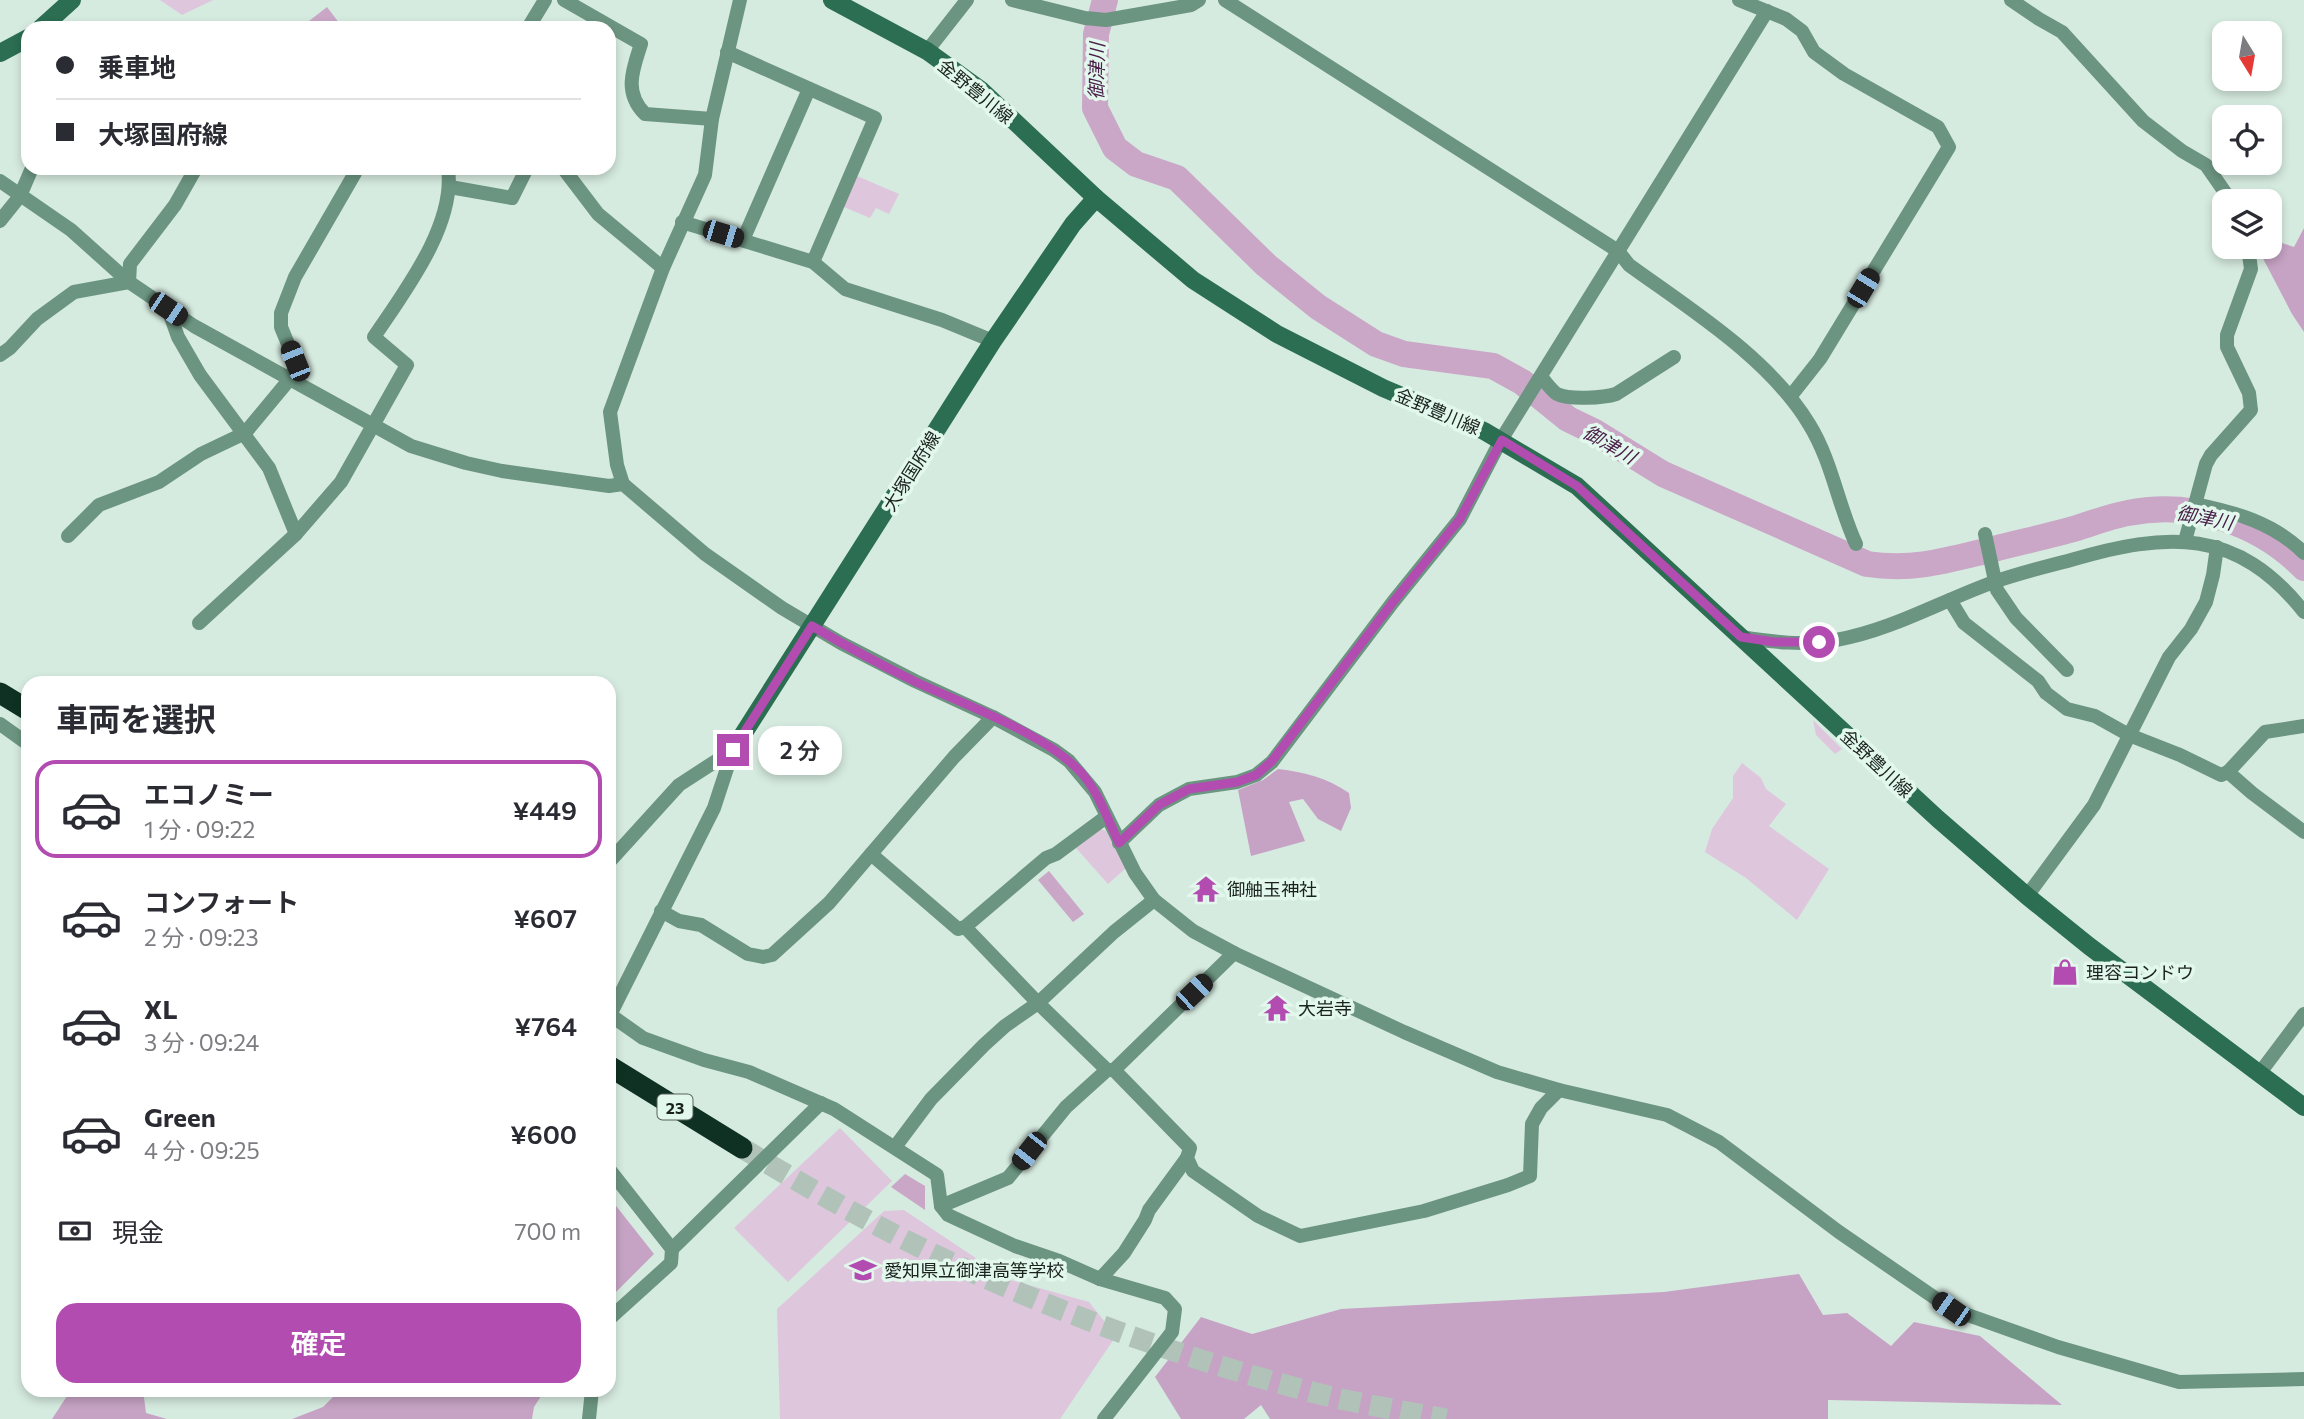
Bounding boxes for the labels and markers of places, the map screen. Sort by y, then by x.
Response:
temple icon: 御舳玉神社 [1191,874,1221,904]
place label: 御舳玉神社 [1227,878,1317,900]
shop icon: 理容コンドウ [2050,957,2080,987]
place label: 理容コンドウ [2086,961,2194,983]
temple icon: 大岩寺 [1262,993,1292,1023]
place label: 大岩寺 [1298,997,1352,1019]
school or university icon: 愛知県立御津高等学校 [848,1255,878,1285]
place label: 愛知県立御津高等学校 [884,1259,1064,1281]

